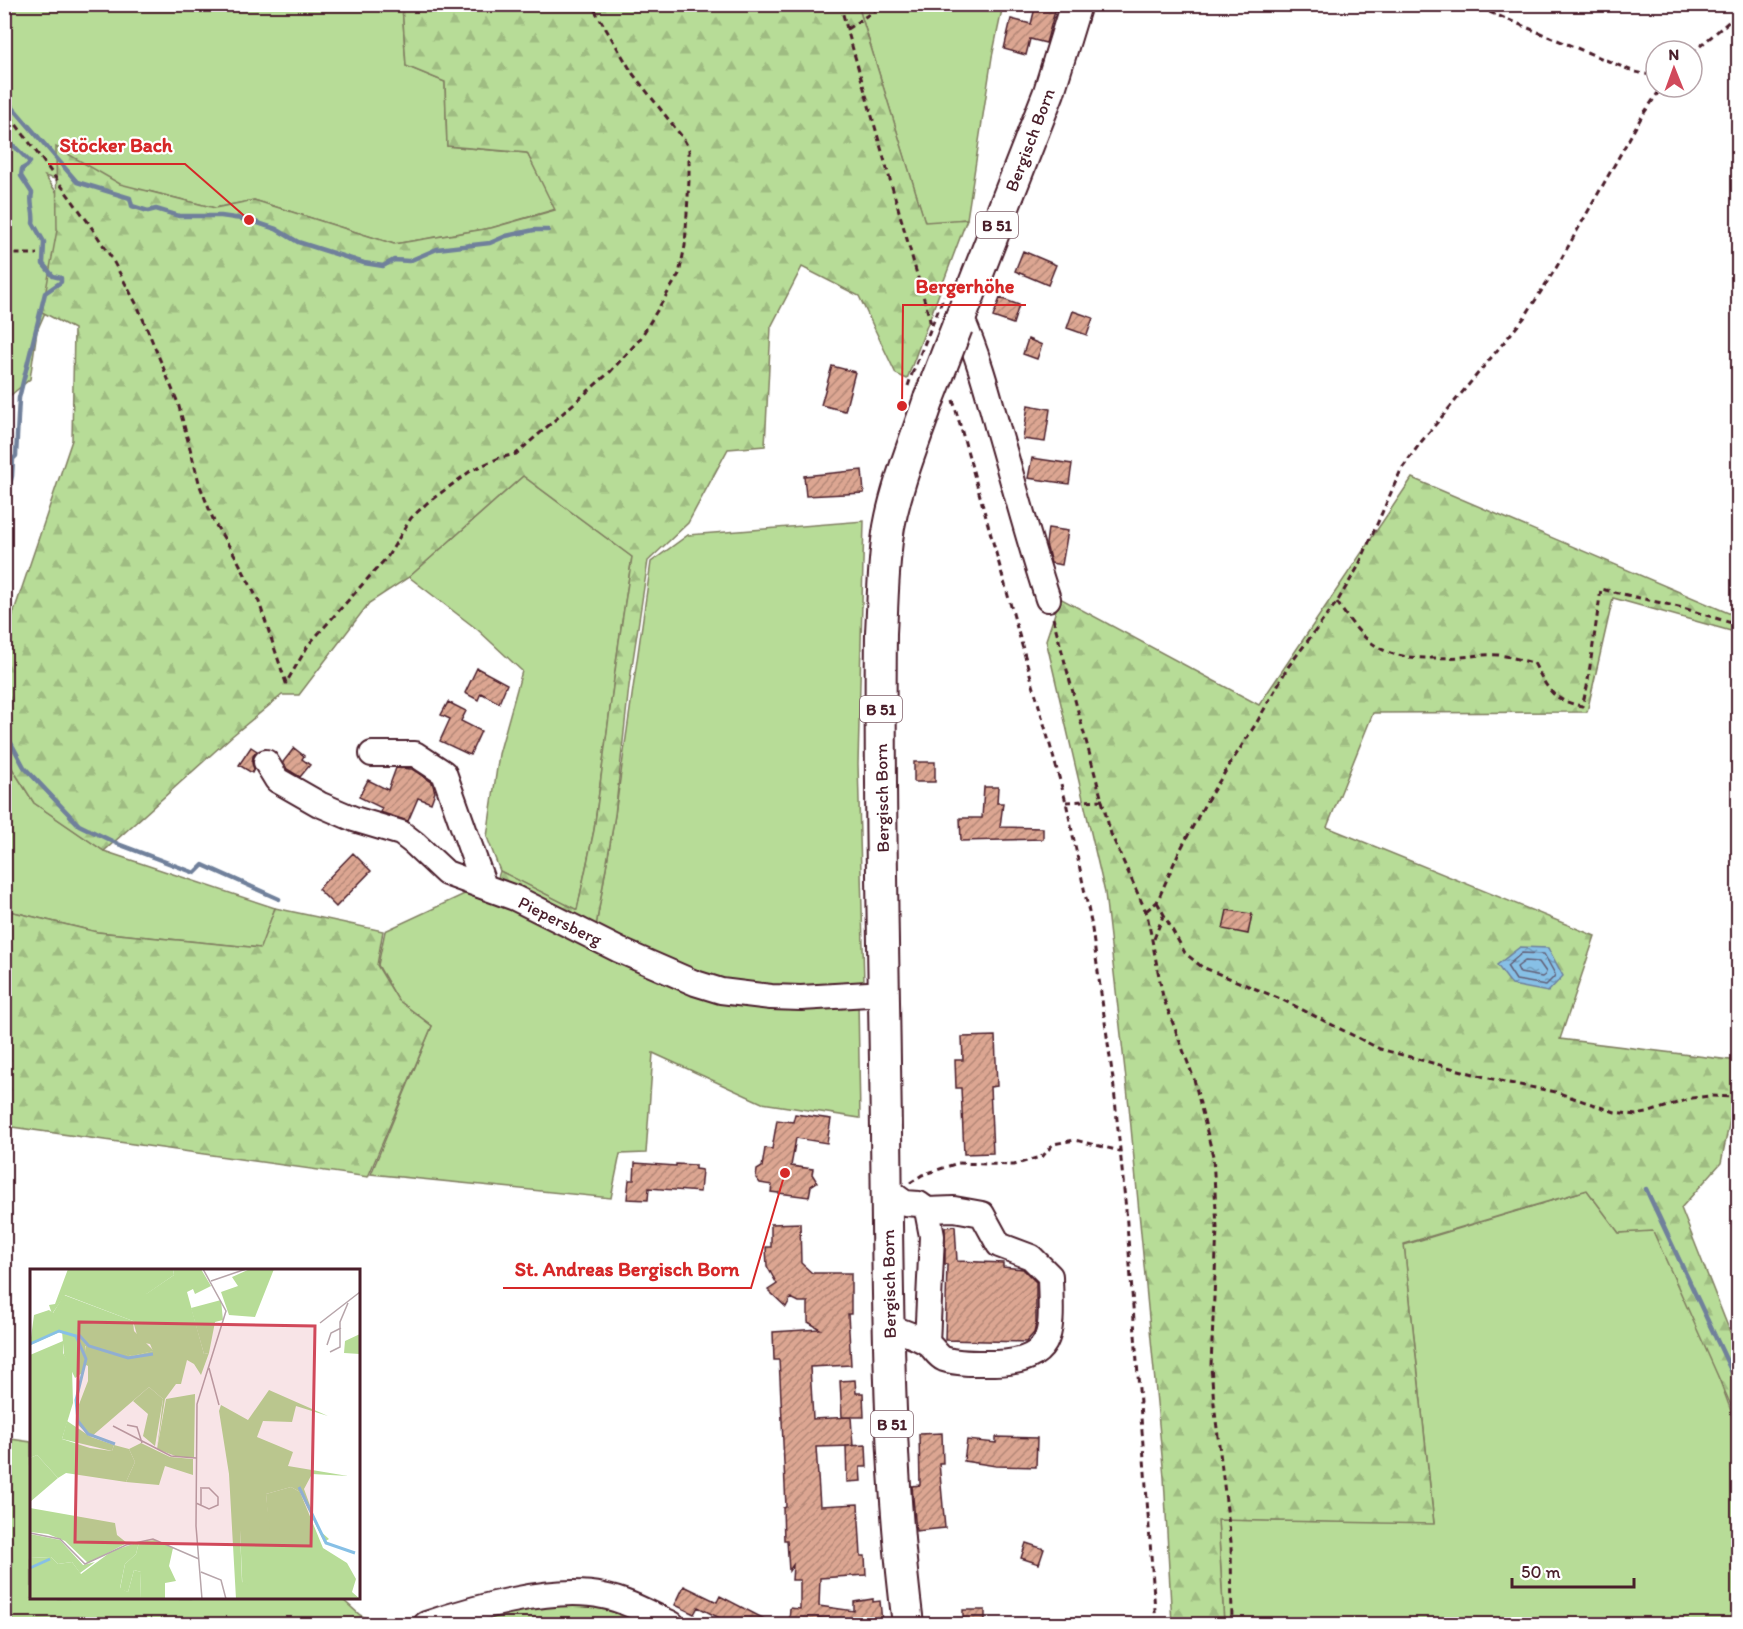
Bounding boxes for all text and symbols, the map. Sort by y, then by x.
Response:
north arrow [1644,39,1704,99]
text: N [1668,45,1679,64]
street label: Bergisch Born [1000,85,1060,195]
callout: Stöcker Bach [48,126,185,164]
text: Stöcker Bach [60,133,173,157]
road number: B 51 [976,212,1018,238]
callout: Bergerhöhe [903,267,1026,305]
text: Bergerhöhe [916,274,1015,299]
road number: B 51 [860,696,902,722]
street label: Bergisch Born [870,743,894,853]
street label: Piepersberg [515,891,606,951]
street label: Bergisch Born [877,1229,901,1339]
callout: St. Andreas Bergisch Born [503,1250,751,1288]
text: St. Andreas Bergisch Born [515,1257,740,1282]
inset map [30,1269,360,1599]
road number: B 51 [871,1411,913,1437]
scale bar [1512,1551,1634,1589]
text: 50 m [1521,1561,1561,1583]

